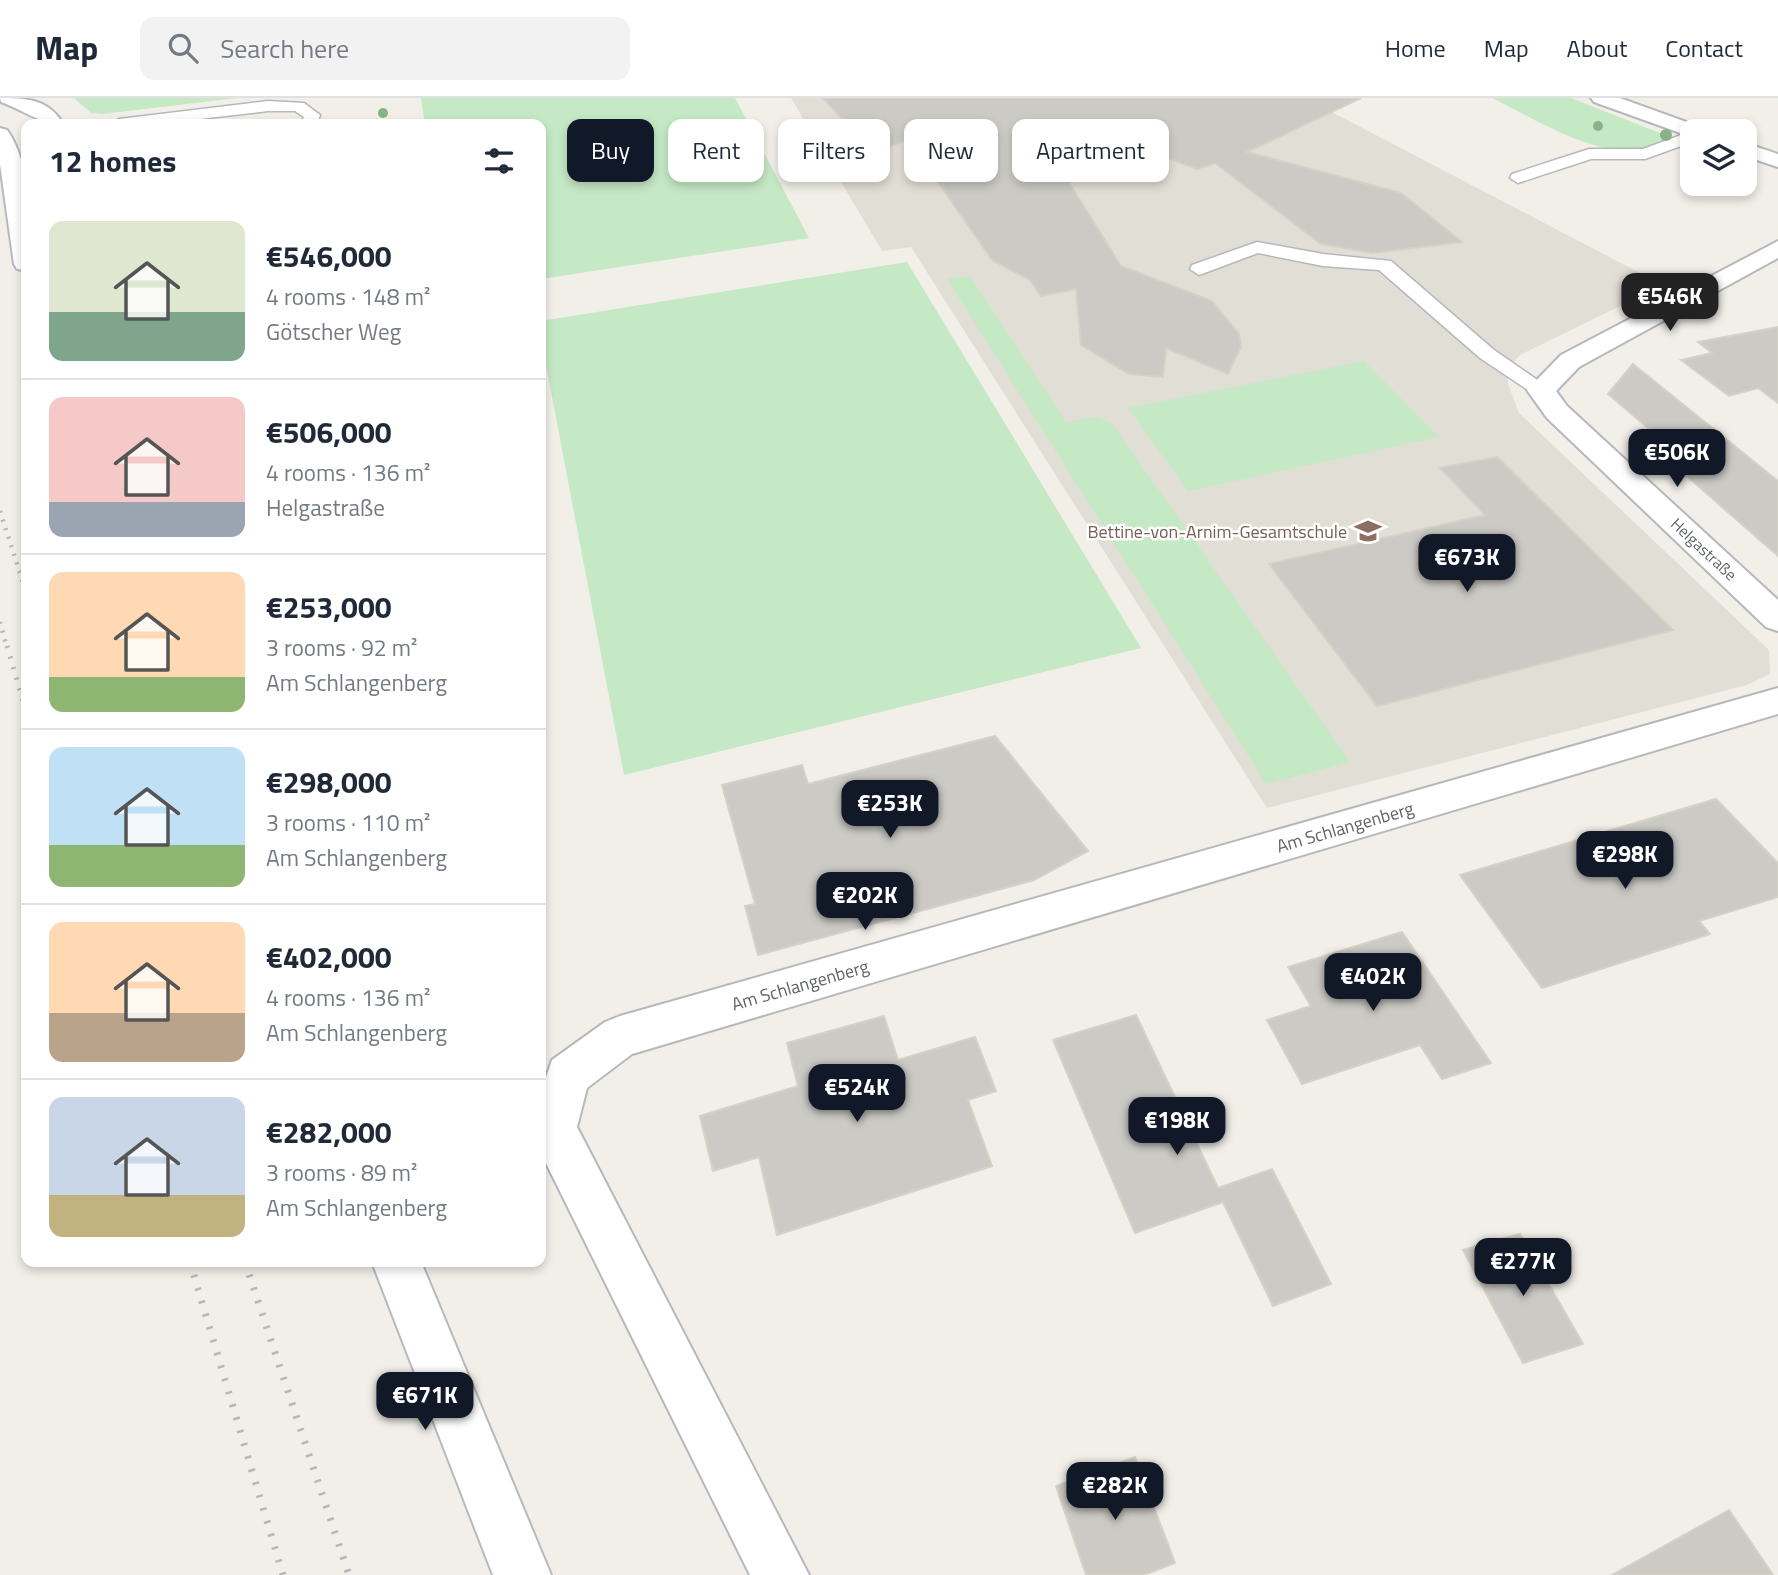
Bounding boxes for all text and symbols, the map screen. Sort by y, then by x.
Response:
search box [140,17,630,80]
text: Map [35,23,98,73]
icon: search [164,29,202,67]
text: Search here [220,29,349,68]
text: Home [1385,30,1446,66]
text: Map [1484,30,1529,66]
text: About [1567,30,1627,66]
text: Contact [1665,30,1743,66]
chip: Buy [567,119,654,182]
chip: Rent [668,119,764,182]
chip: Filters [778,119,890,182]
chip: New [904,119,998,182]
chip: Apartment [1012,119,1169,182]
map controls [1680,119,1757,196]
button: layers [1680,119,1757,196]
text: 12 homes [49,138,176,184]
icon: filters [480,142,518,180]
text: €546,000 [266,233,392,279]
icon: home [105,249,189,333]
pin: €546K [1621,274,1719,333]
text: €546K [1637,278,1703,313]
text: 4 rooms · 148 m² [266,279,430,314]
text: Götscher Weg [266,314,401,349]
text: €506,000 [266,409,392,455]
icon: home [105,425,189,509]
pin: €506K [1628,430,1726,489]
text: €506K [1644,434,1710,469]
text: 4 rooms · 136 m² [266,455,430,490]
text: Helgastraße [266,490,385,525]
street label: Helgastraße [1666,512,1742,586]
school or university icon: Bettine-von-Arnim-Gesamtschule [1353,516,1383,546]
place label: Bettine-von-Arnim-Gesamtschule [1087,518,1347,545]
pin: €673K [1418,534,1516,594]
text: €673K [1434,539,1500,574]
text: €253,000 [266,584,392,630]
icon: home [105,600,189,684]
text: 3 rooms · 92 m² [266,630,417,665]
text: Am Schlangenberg [266,665,447,700]
text: €298,000 [266,759,392,805]
icon: home [105,775,189,859]
pin: €253K [841,780,939,840]
text: €253K [857,785,923,820]
street label: Am Schlangenberg [1273,794,1417,860]
text: 3 rooms · 110 m² [266,805,430,840]
pin: €298K [1576,832,1674,891]
text: €298K [1592,836,1658,871]
text: Am Schlangenberg [266,840,447,875]
pin: €202K [816,872,914,932]
text: €202K [832,877,898,912]
text: €402,000 [266,934,392,980]
icon: home [105,950,189,1034]
street label: Am Schlangenberg [728,952,872,1018]
pin: €402K [1324,954,1422,1013]
text: €402K [1340,958,1406,993]
text: 4 rooms · 136 m² [266,980,430,1015]
text: Am Schlangenberg [266,1015,447,1050]
pin: €524K [808,1065,906,1124]
text: €524K [824,1069,890,1104]
pin: €198K [1128,1098,1226,1157]
text: €198K [1144,1102,1210,1137]
text: €282,000 [266,1109,392,1155]
icon: home [105,1125,189,1209]
text: 3 rooms · 89 m² [266,1155,417,1190]
text: Am Schlangenberg [266,1190,447,1225]
pin: €277K [1474,1238,1572,1298]
text: €277K [1490,1243,1556,1278]
pin: €671K [376,1372,474,1432]
text: €671K [392,1377,458,1412]
pin: €282K [1066,1462,1164,1522]
text: €282K [1082,1467,1148,1502]

